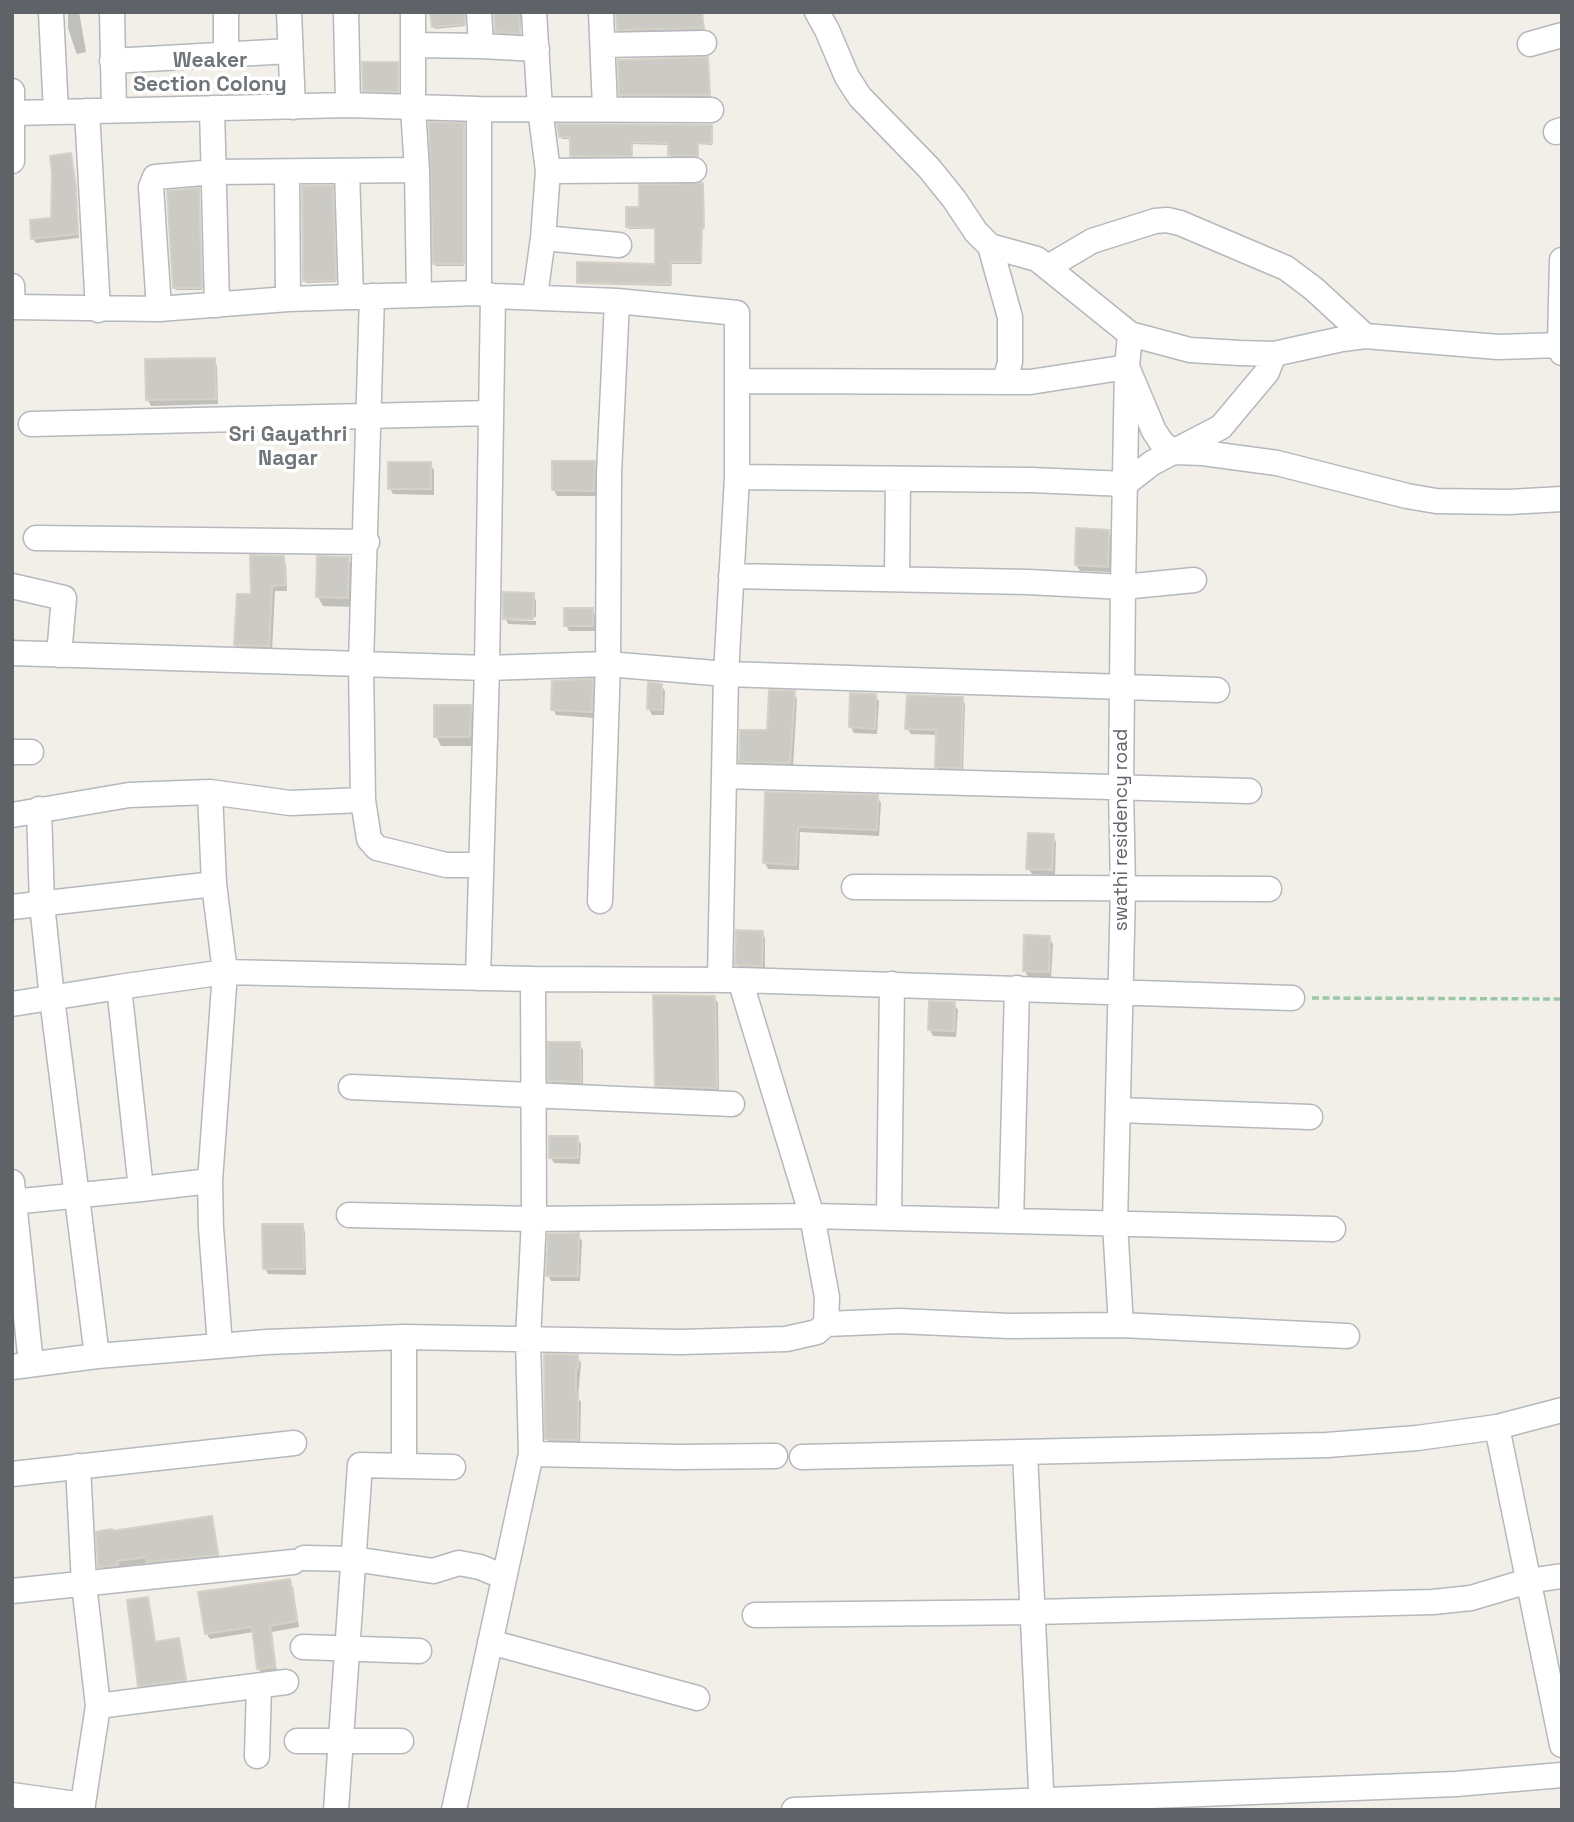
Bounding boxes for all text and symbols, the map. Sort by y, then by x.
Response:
district label: Weaker Section Colony [133,48,287,98]
district label: Sri Gayathri Nagar [229,422,347,472]
street label: swathi residency road [1111,729,1133,931]

